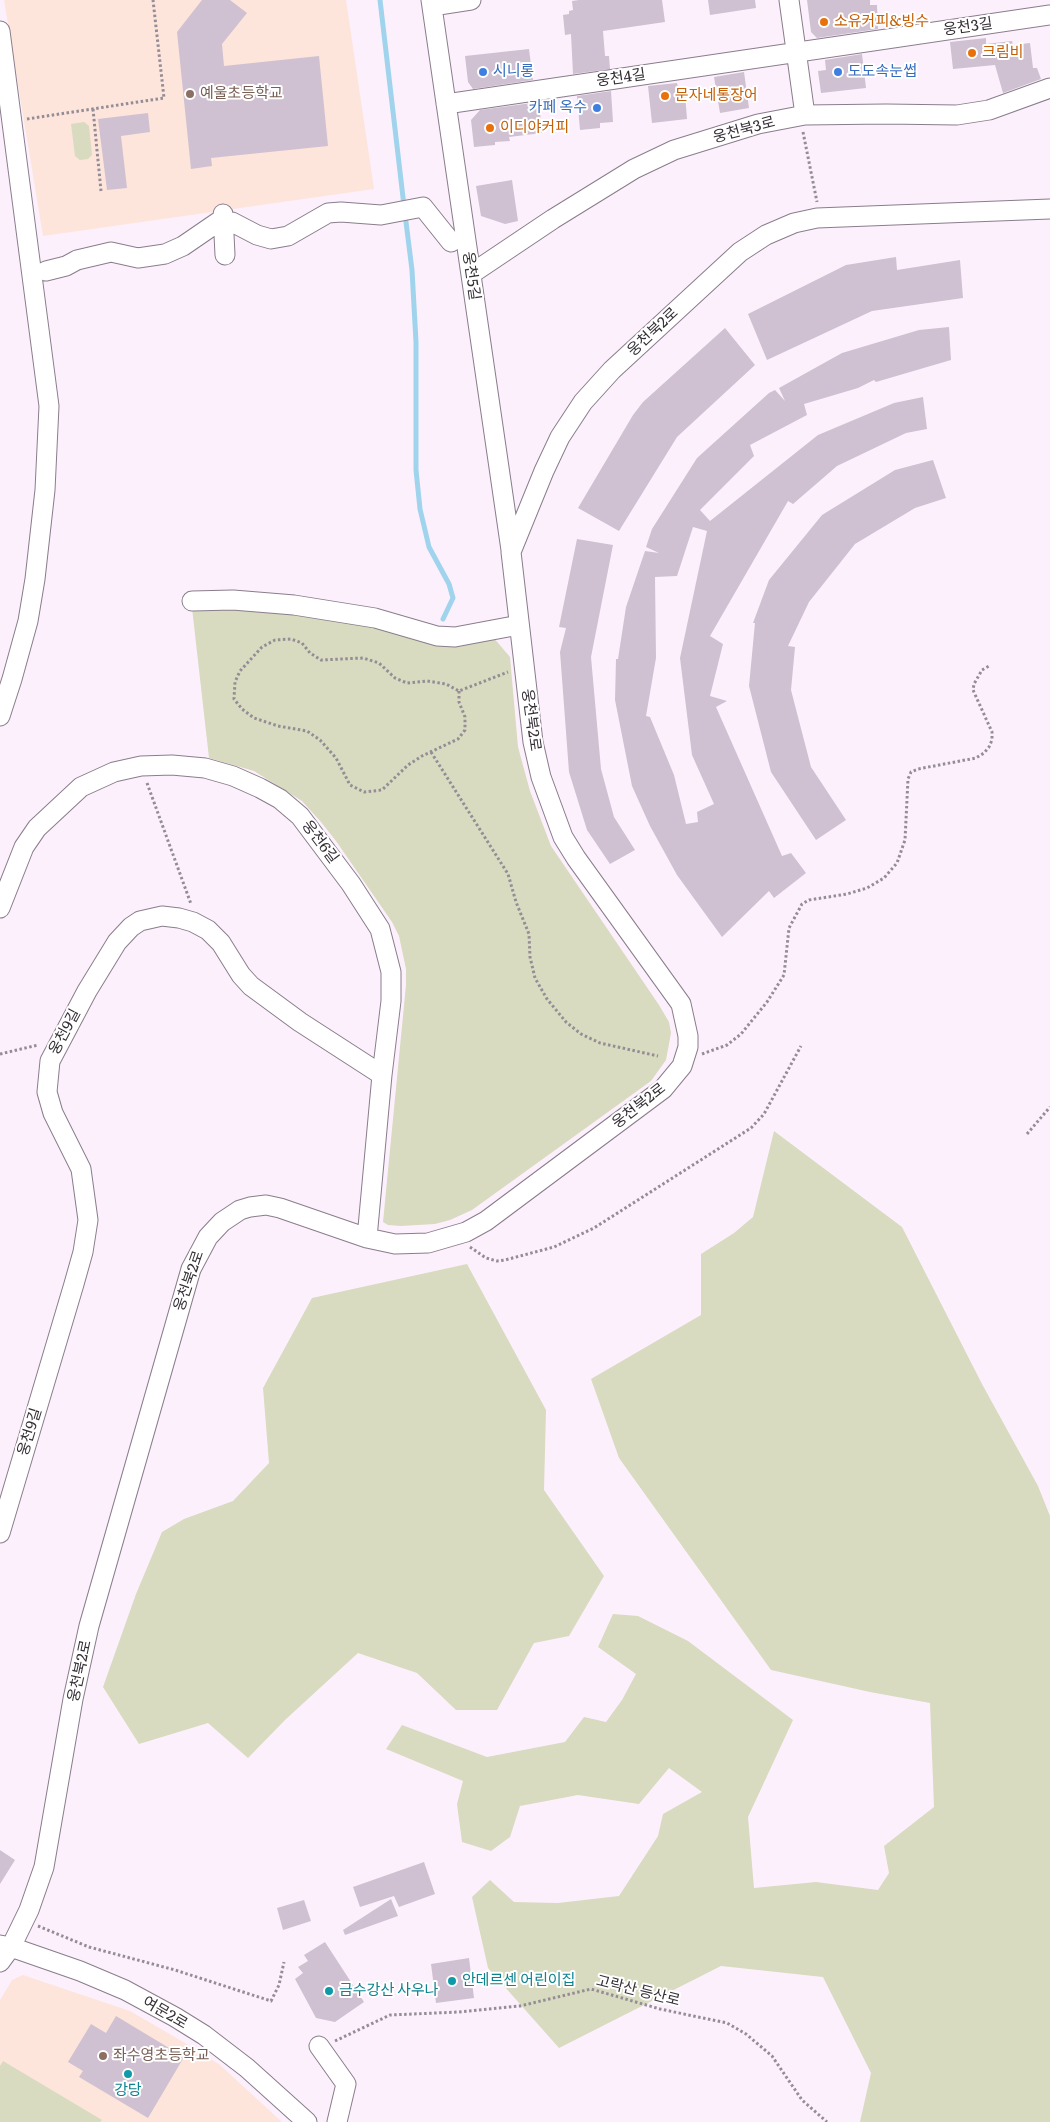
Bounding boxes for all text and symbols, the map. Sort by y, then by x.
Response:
place label: 소유커피&빙수 [834,13,929,31]
street label: 웅천3길 [942,15,994,39]
marker: 소유커피&빙수 [818,16,830,28]
place label: 크림비 [982,44,1023,62]
marker: 크림비 [966,47,978,59]
place label: 시니롱 [493,63,534,81]
place label: 도도속눈썹 [848,63,917,81]
marker: 시니롱 [477,66,489,78]
street label: 웅천4길 [595,66,647,90]
marker: 도도속눈썹 [832,66,844,78]
place label: 예울초등학교 [200,85,283,103]
place label: 문자네통장어 [675,87,758,105]
marker: 예울초등학교 [184,88,196,100]
marker: 문자네통장어 [659,90,671,102]
place label: 카페 옥수 [529,99,587,117]
marker: 카페 옥수 [591,102,603,114]
street label: 웅천북3로 [711,113,777,147]
place label: 이디야커피 [500,119,569,137]
marker: 이디야커피 [484,122,496,134]
street label: 웅천5길 [459,250,483,302]
street label: 웅천북2로 [624,304,682,360]
street label: 웅천북2로 [518,688,544,752]
street label: 웅천6길 [298,817,342,867]
street label: 웅천9길 [45,1006,85,1058]
street label: 웅천북2로 [609,1080,669,1132]
street label: 웅천북2로 [170,1248,208,1314]
street label: 웅천9길 [14,1406,46,1458]
street label: 웅천북2로 [65,1638,95,1704]
place label: 안데르센 어린이집 [462,1972,575,1990]
street label: 고락산 등산로 [594,1972,682,2010]
marker: 안데르센 어린이집 [446,1975,458,1987]
place label: 금수강산 사우나 [339,1982,439,2000]
marker: 금수강산 사우나 [323,1985,335,1997]
street label: 여문2로 [139,1993,191,2033]
place label: 좌수영초등학교 [113,2047,210,2065]
marker: 좌수영초등학교 [97,2050,109,2062]
marker: 강당 [122,2068,134,2080]
place label: 강당 [114,2082,142,2100]

